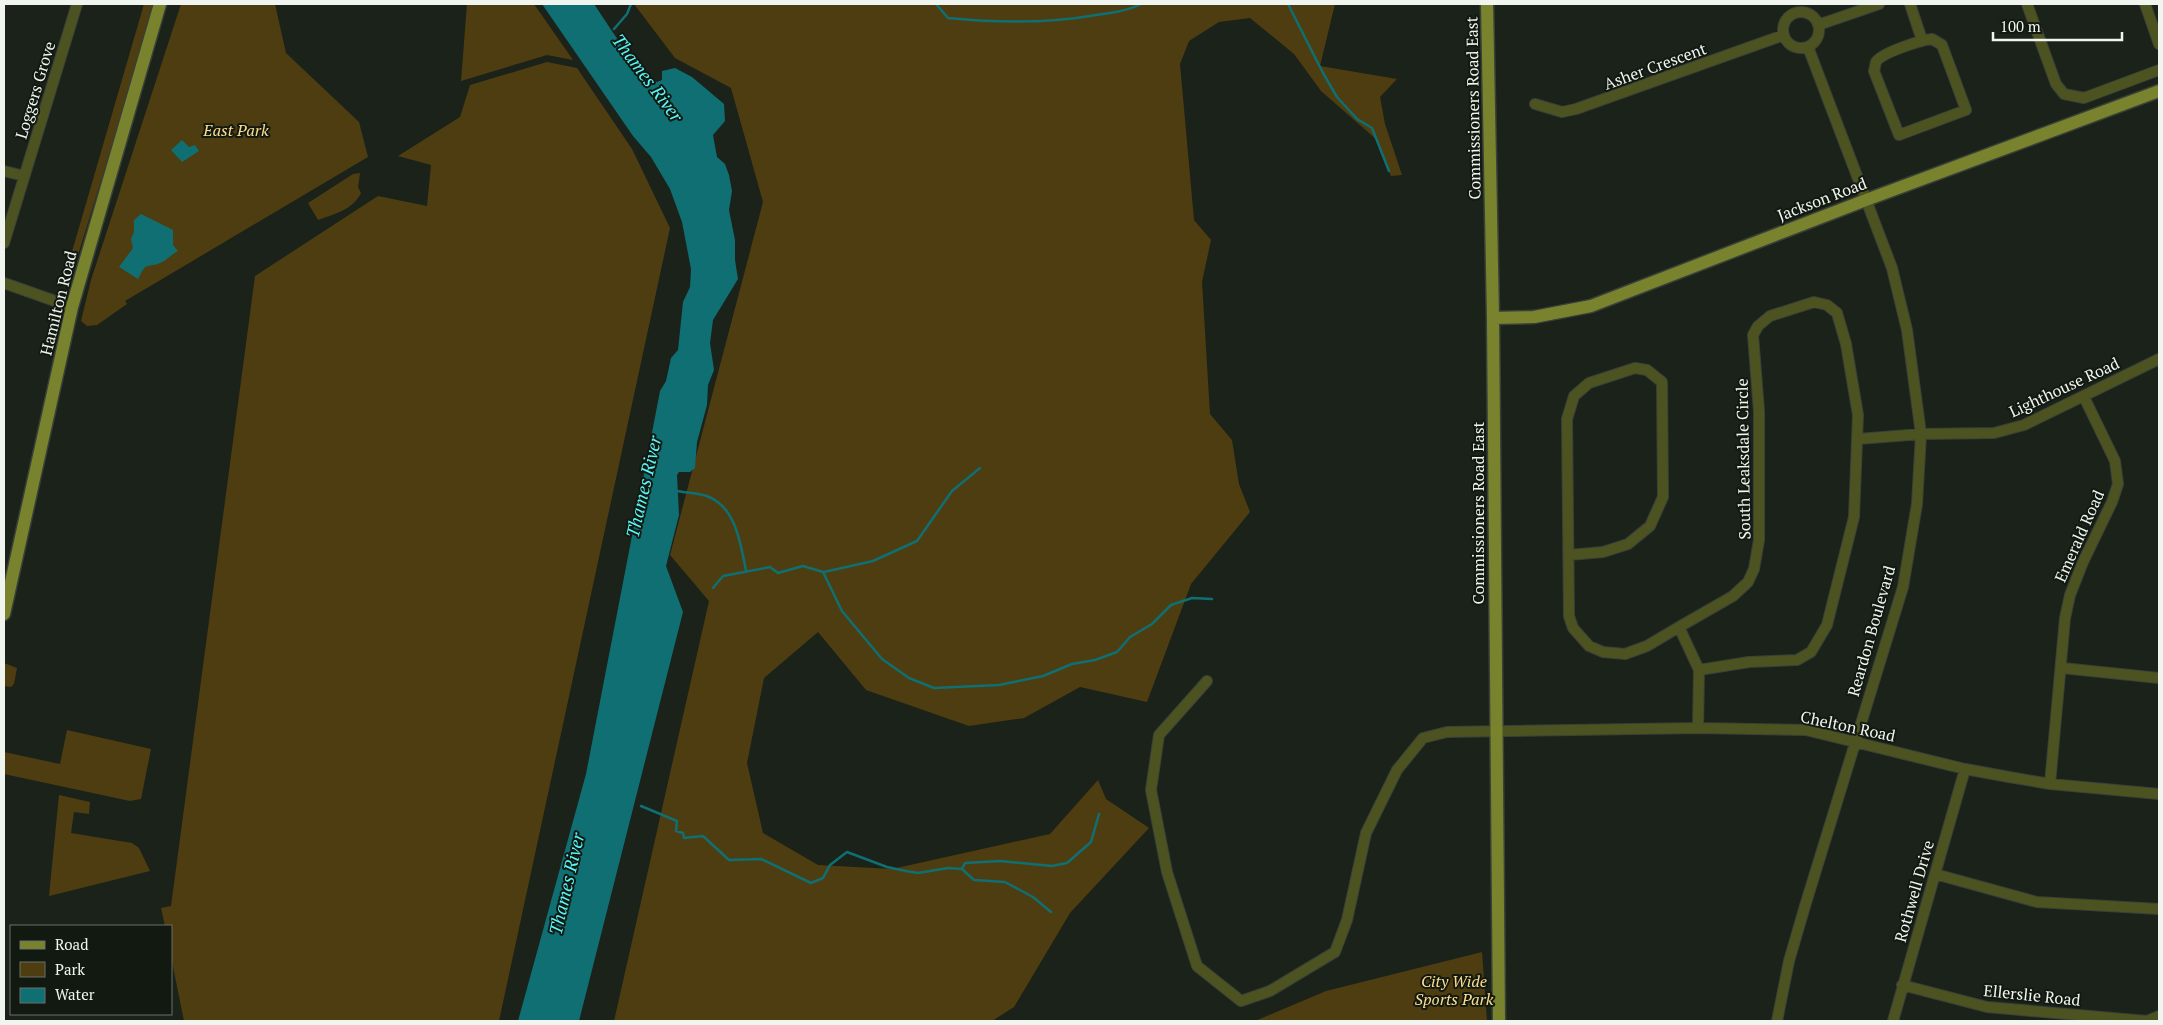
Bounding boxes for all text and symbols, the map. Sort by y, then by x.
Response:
scale bar [1993,10,2122,42]
street label: Commissioners Road East [1460,16,1486,200]
text: 100 m [2000,16,2041,36]
water label: Thames River [607,29,689,127]
street label: Asher Crescent [1601,37,1709,95]
street label: Loggers Grove [10,38,60,142]
park label: East Park [202,119,269,141]
street label: Jackson Road [1774,172,1870,226]
street label: Hamilton Road [34,248,82,358]
street label: Lighthouse Road [2005,352,2123,422]
street label: South Leaksdale Circle [1731,378,1755,540]
street label: Commissioners Road East [1467,421,1489,605]
water label: Thames River [620,432,667,540]
street label: Emerald Road [2049,486,2109,586]
street label: Reardon Boulevard [1842,563,1900,699]
street label: Chelton Road [1799,705,1898,747]
water label: Thames River [543,829,590,937]
street label: Rothwell Drive [1889,837,1939,945]
legend [10,925,172,1015]
text: Road [55,934,88,954]
text: Park [55,959,85,979]
park label: City Wide Sports Park [1415,970,1494,1010]
street label: Ellerslie Road [1982,979,2082,1011]
text: Water [55,984,95,1004]

